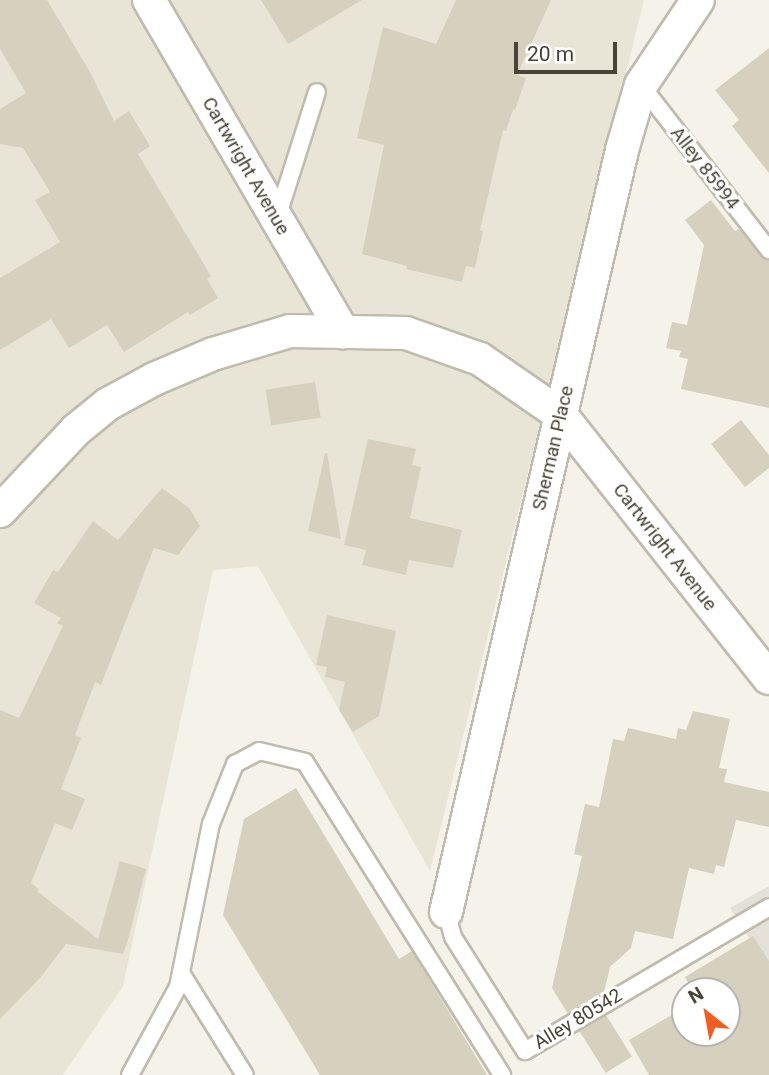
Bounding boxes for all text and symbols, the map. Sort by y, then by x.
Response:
scale bar [517,28,620,72]
text: 20 m [527,42,574,66]
street label: Cartwright Avenue [197,93,295,239]
street label: Alley 85994 [666,122,744,214]
street label: Sherman Place [528,383,578,513]
street label: Cartwright Avenue [608,479,722,615]
north arrow [671,977,741,1047]
text: N [684,982,708,1009]
street label: Alley 80542 [530,984,626,1054]

